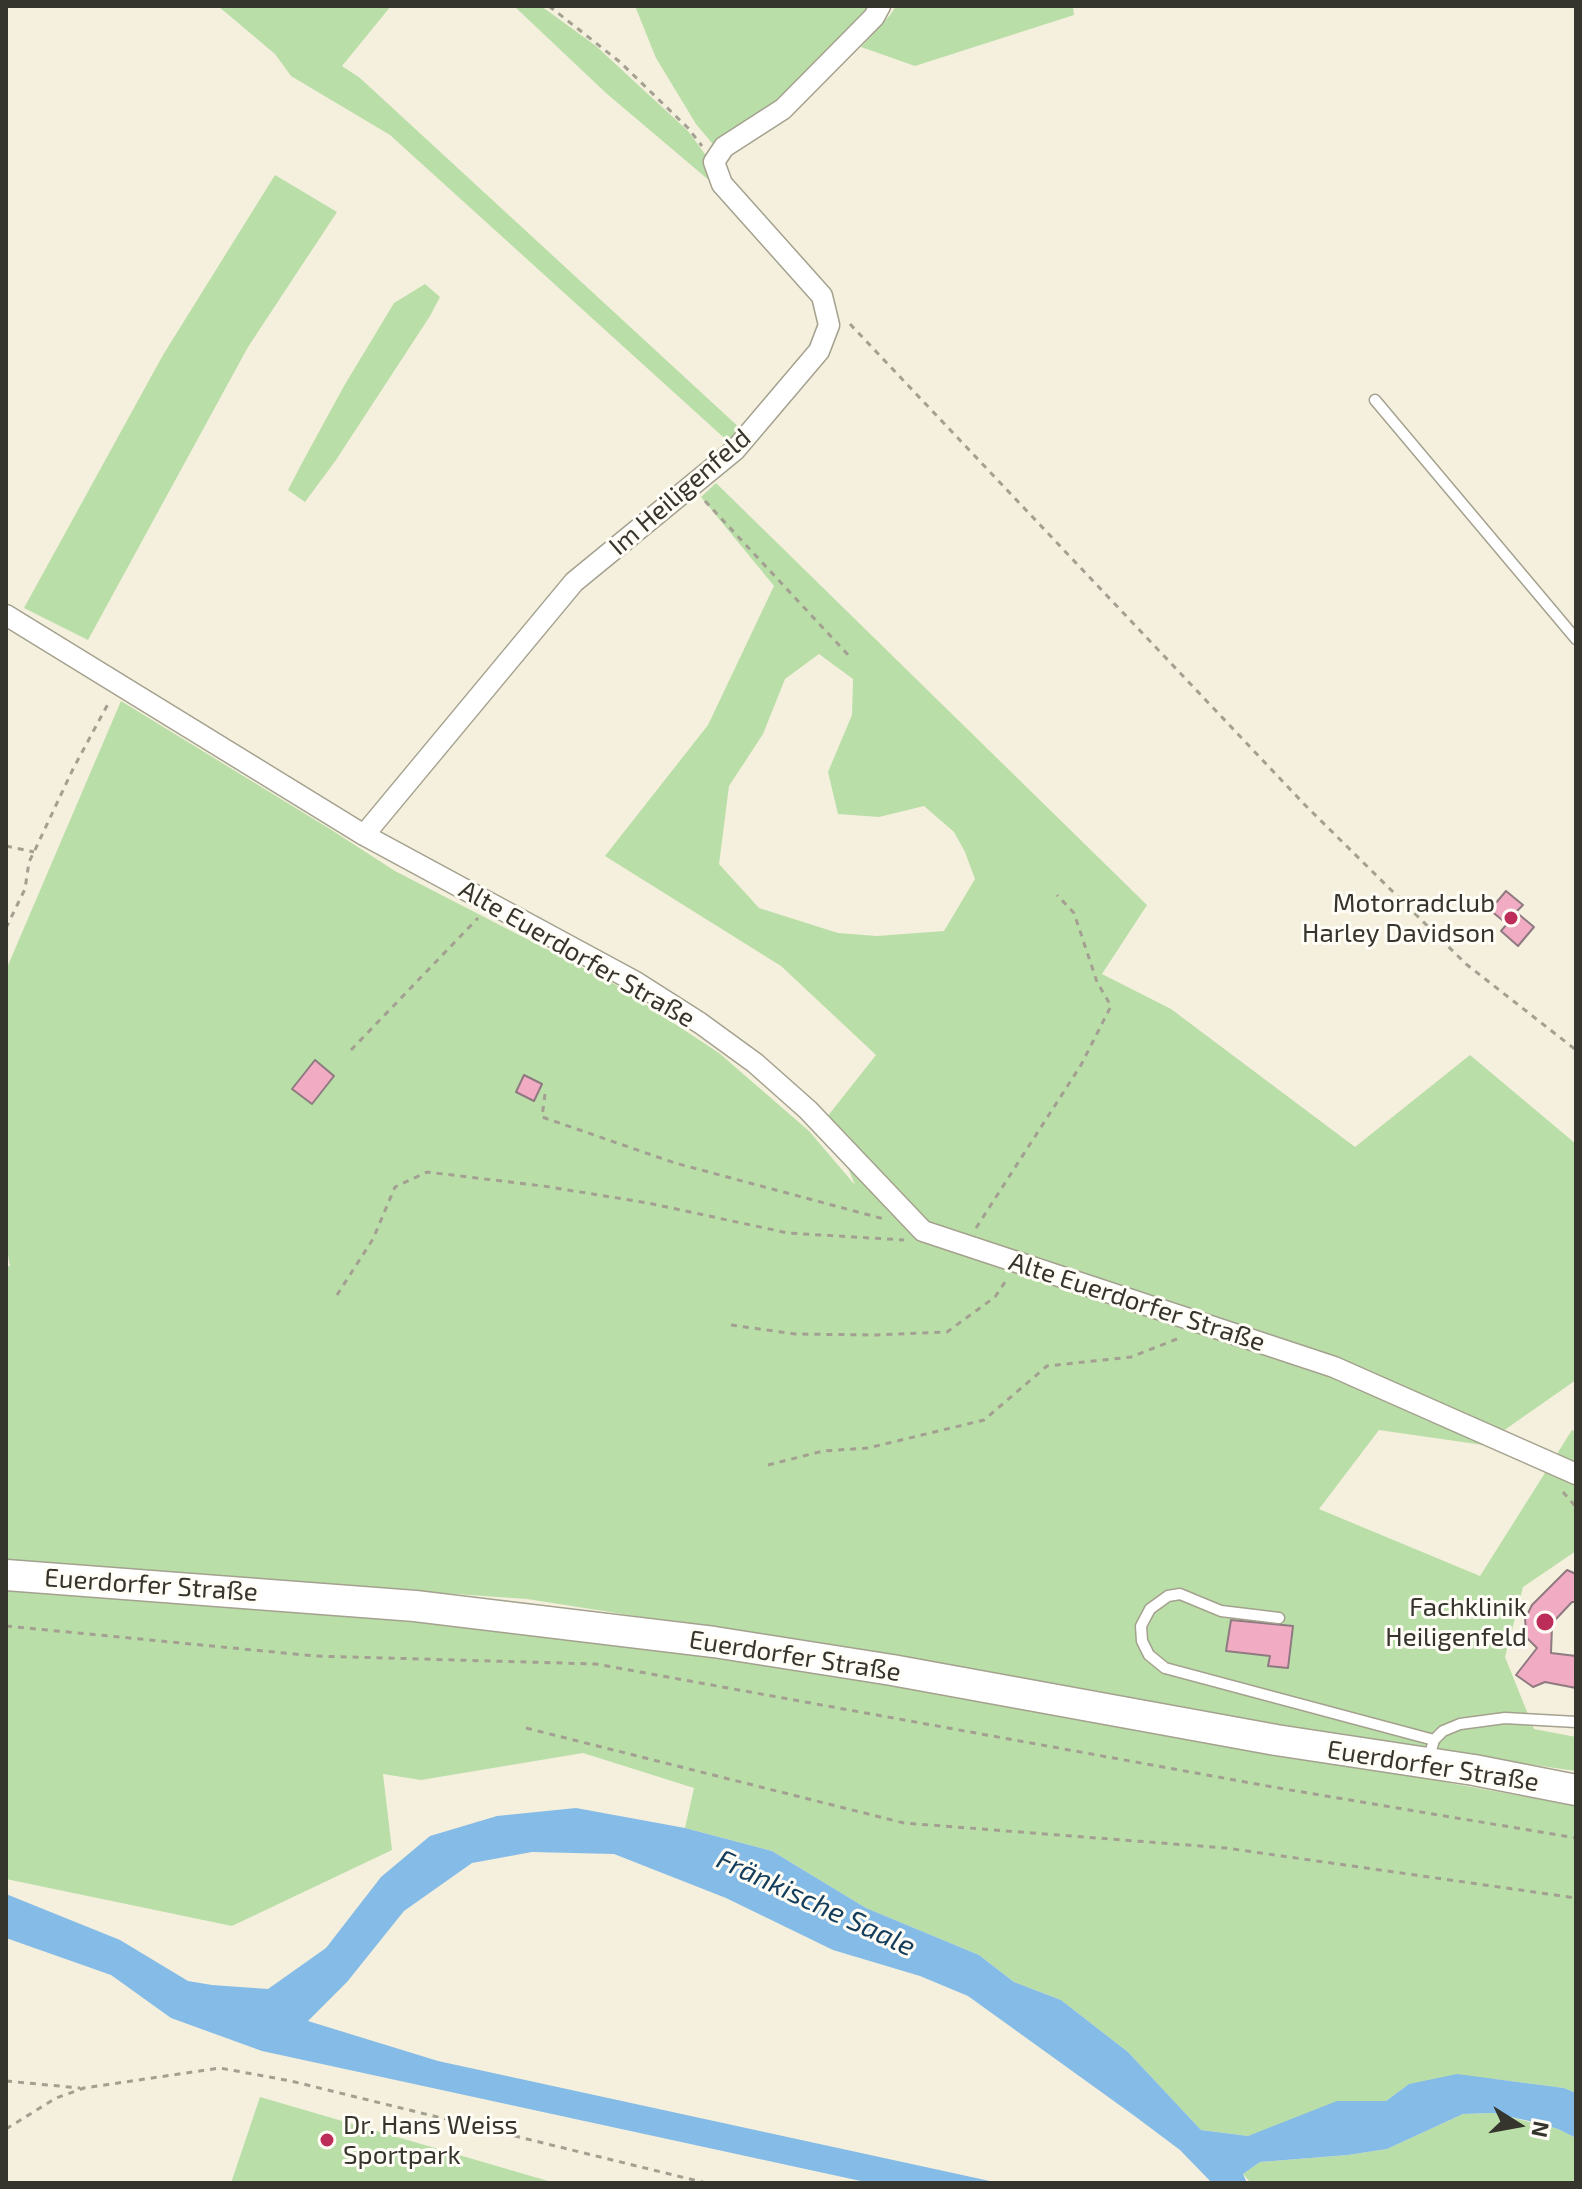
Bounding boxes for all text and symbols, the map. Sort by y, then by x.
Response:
street label: Im Heiligenfeld [603,422,757,562]
street label: Alte Euerdorfer Straße [453,874,701,1034]
place label: Motorradclub Harley Davidson [1302,887,1495,948]
marker: Motorradclub Harley Davidson [1502,909,1520,927]
street label: Alte Euerdorfer Straße [1005,1246,1269,1358]
street label: Euerdorfer Straße [43,1562,259,1608]
place label: Fachklinik Heiligenfeld [1385,1591,1527,1652]
marker: Fachklinik Heiligenfeld [1534,1611,1556,1633]
street label: Euerdorfer Straße [687,1624,903,1688]
street label: Euerdorfer Straße [1325,1734,1541,1798]
water label: Fränkische Saale [711,1842,921,1964]
north arrow [1478,2085,1558,2165]
place label: Dr. Hans Weiss Sportpark [343,2109,518,2170]
text: N [1527,2119,1556,2140]
marker: Dr. Hans Weiss Sportpark [318,2131,336,2149]

